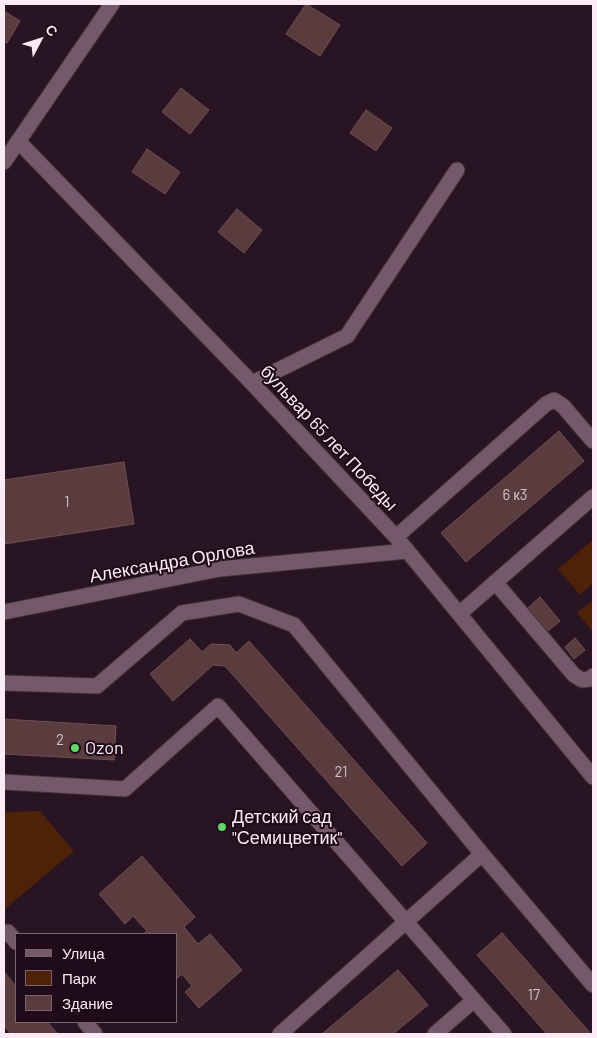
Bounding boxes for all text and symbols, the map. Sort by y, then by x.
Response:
north arrow [15,15,65,65]
text: С [42,21,62,39]
street label: бульвар 65 лет Победы [256,361,402,515]
house number: 6 к3 [502,486,528,504]
house number: 1 [64,493,70,511]
street label: Александра Орлова [88,537,256,587]
house number: 2 [56,731,64,749]
place label: Ozon [85,737,124,759]
marker: Ozon [69,742,81,754]
house number: 21 [334,763,348,781]
place label: Детский сад "Семицветик" [232,806,342,849]
marker: Детский сад "Семицветик" [216,821,228,833]
legend [15,933,178,1023]
text: Улица [62,944,105,962]
text: Парк [62,969,96,987]
house number: 17 [528,986,540,1004]
text: Здание [62,994,113,1012]

